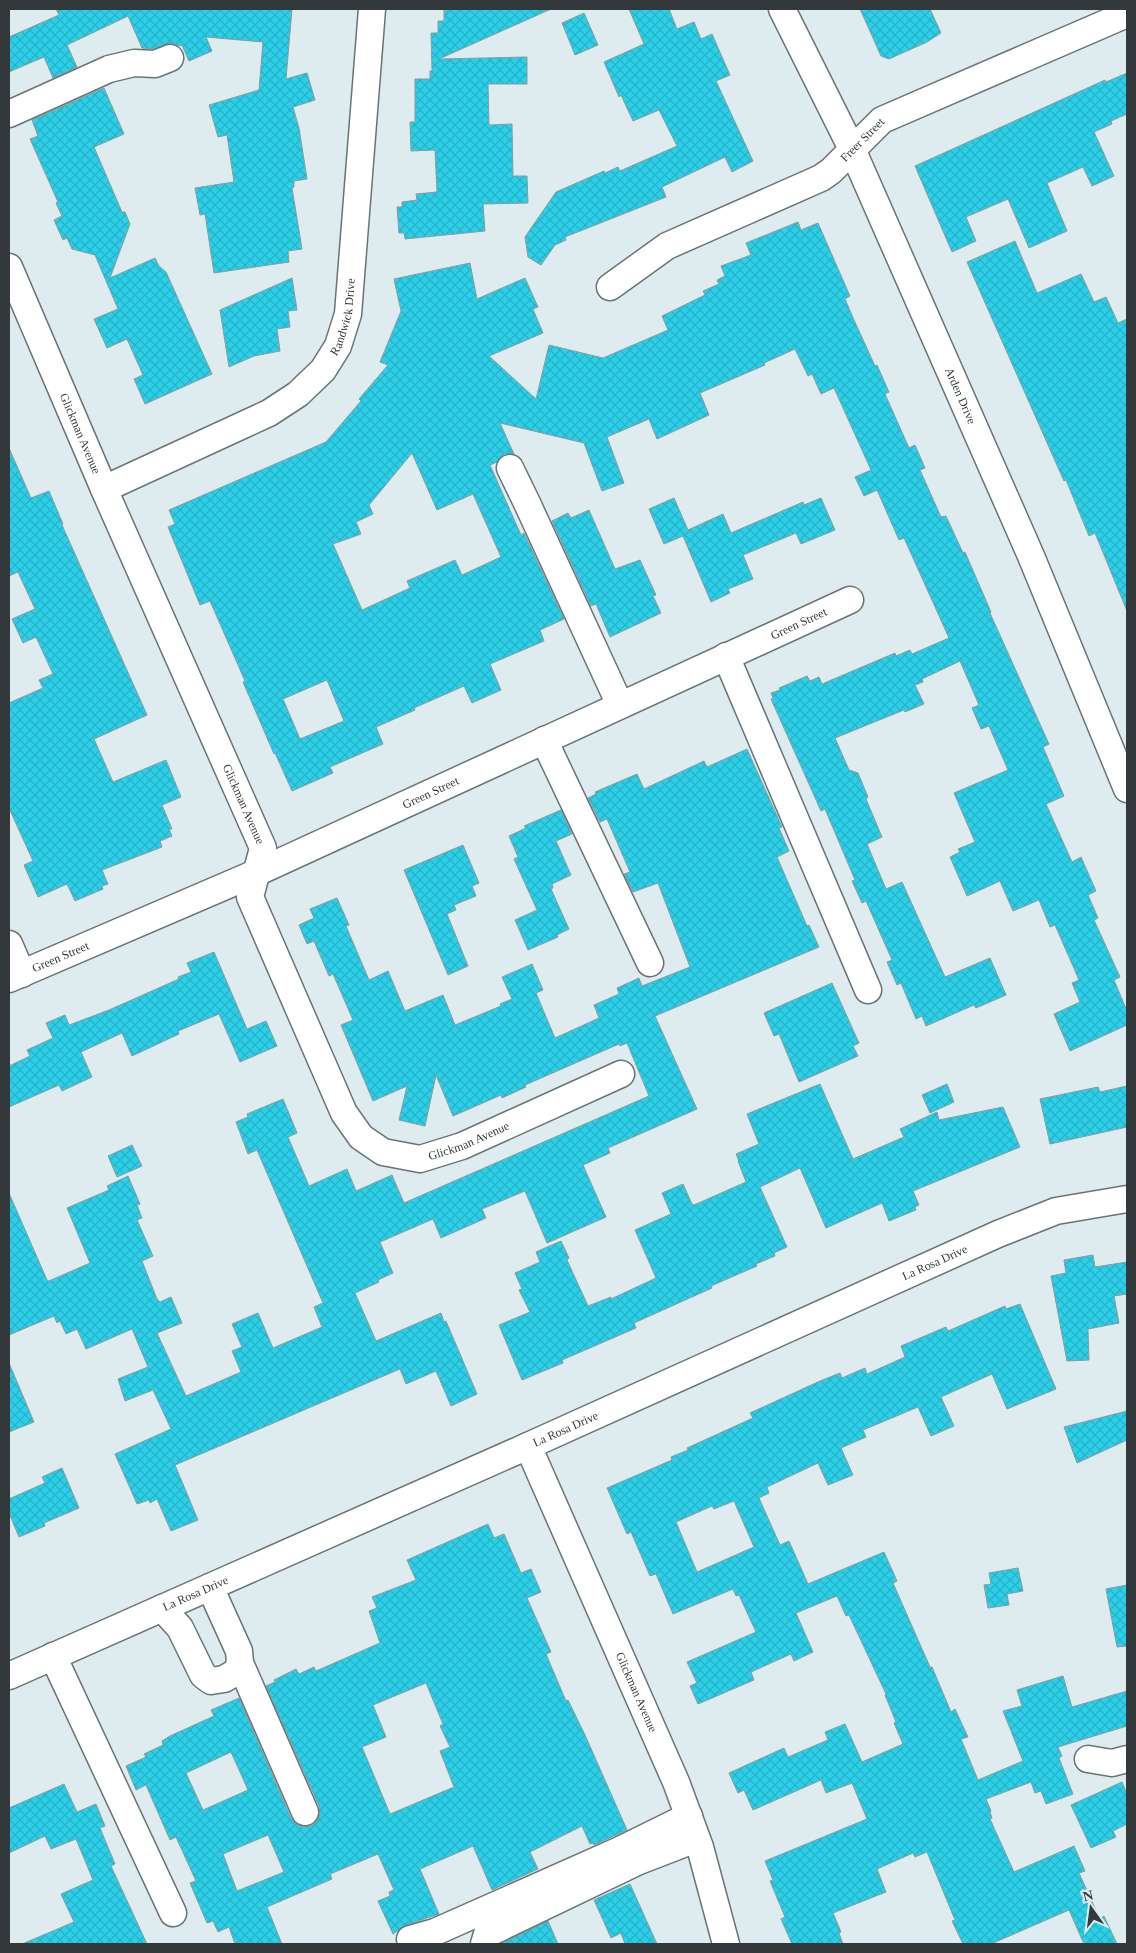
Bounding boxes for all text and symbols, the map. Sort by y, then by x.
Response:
street label: Freer Street [837,114,888,165]
street label: Randwick Drive [327,278,358,358]
street label: Arden Drive [942,365,979,426]
street label: Glickman Avenue [57,391,104,476]
street label: Green Street [768,604,830,643]
street label: Glickman Avenue [220,762,267,846]
street label: Green Street [400,773,462,812]
street label: Green Street [30,938,92,975]
street label: Glickman Avenue [426,1119,511,1163]
street label: La Rosa Drive [900,1242,970,1283]
street label: La Rosa Drive [531,1408,600,1450]
street label: La Rosa Drive [161,1573,230,1614]
street label: Glickman Avenue [613,1650,660,1734]
north arrow [1066,1883,1116,1933]
text: N [1081,1887,1095,1904]

